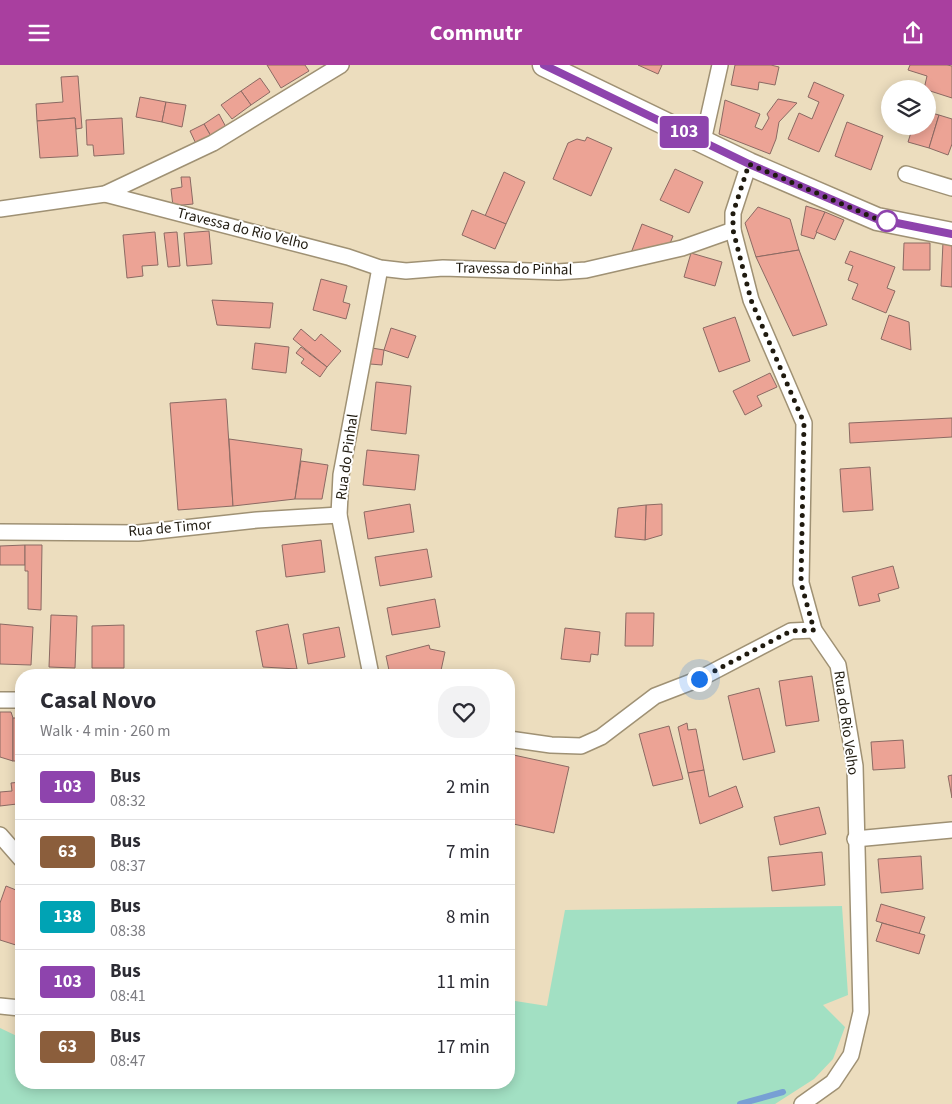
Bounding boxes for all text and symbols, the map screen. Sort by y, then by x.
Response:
text: Commutr [430,17,522,49]
icon: menu [25,19,53,47]
icon: share [899,19,927,47]
map controls [881,80,936,135]
button: layers [881,80,936,135]
line badge: 103 [655,116,713,148]
text: 103 [670,119,698,144]
street label: Travessa do Rio Velho [175,202,311,256]
unlabelled marker [876,210,898,232]
street label: Travessa do Pinhal [455,257,573,281]
street label: Rua do Pinhal [331,412,363,501]
street label: Rua de Timor [127,514,213,542]
your location [687,667,712,692]
street label: Rua do Rio Velho [828,669,864,777]
text: Casal Novo [40,683,156,718]
button: heart [438,686,490,738]
text: Walk · 4 min · 260 m [40,720,171,742]
text: Bus [110,763,141,790]
text: 103 [53,774,82,799]
text: 2 min [446,774,490,801]
text: 08:32 [110,790,146,812]
text: Bus [110,828,141,855]
text: 63 [58,839,77,864]
text: 7 min [446,839,490,866]
text: 08:37 [110,855,146,877]
text: Bus [110,893,141,920]
text: 138 [53,904,82,929]
text: 8 min [446,904,490,931]
text: 08:38 [110,920,146,942]
text: Bus [110,958,141,985]
text: 103 [53,969,82,994]
text: 11 min [436,969,490,996]
text: 08:41 [110,985,146,1007]
text: Bus [110,1023,141,1050]
text: 63 [58,1034,77,1059]
text: 17 min [436,1034,490,1061]
text: 08:47 [110,1050,146,1072]

